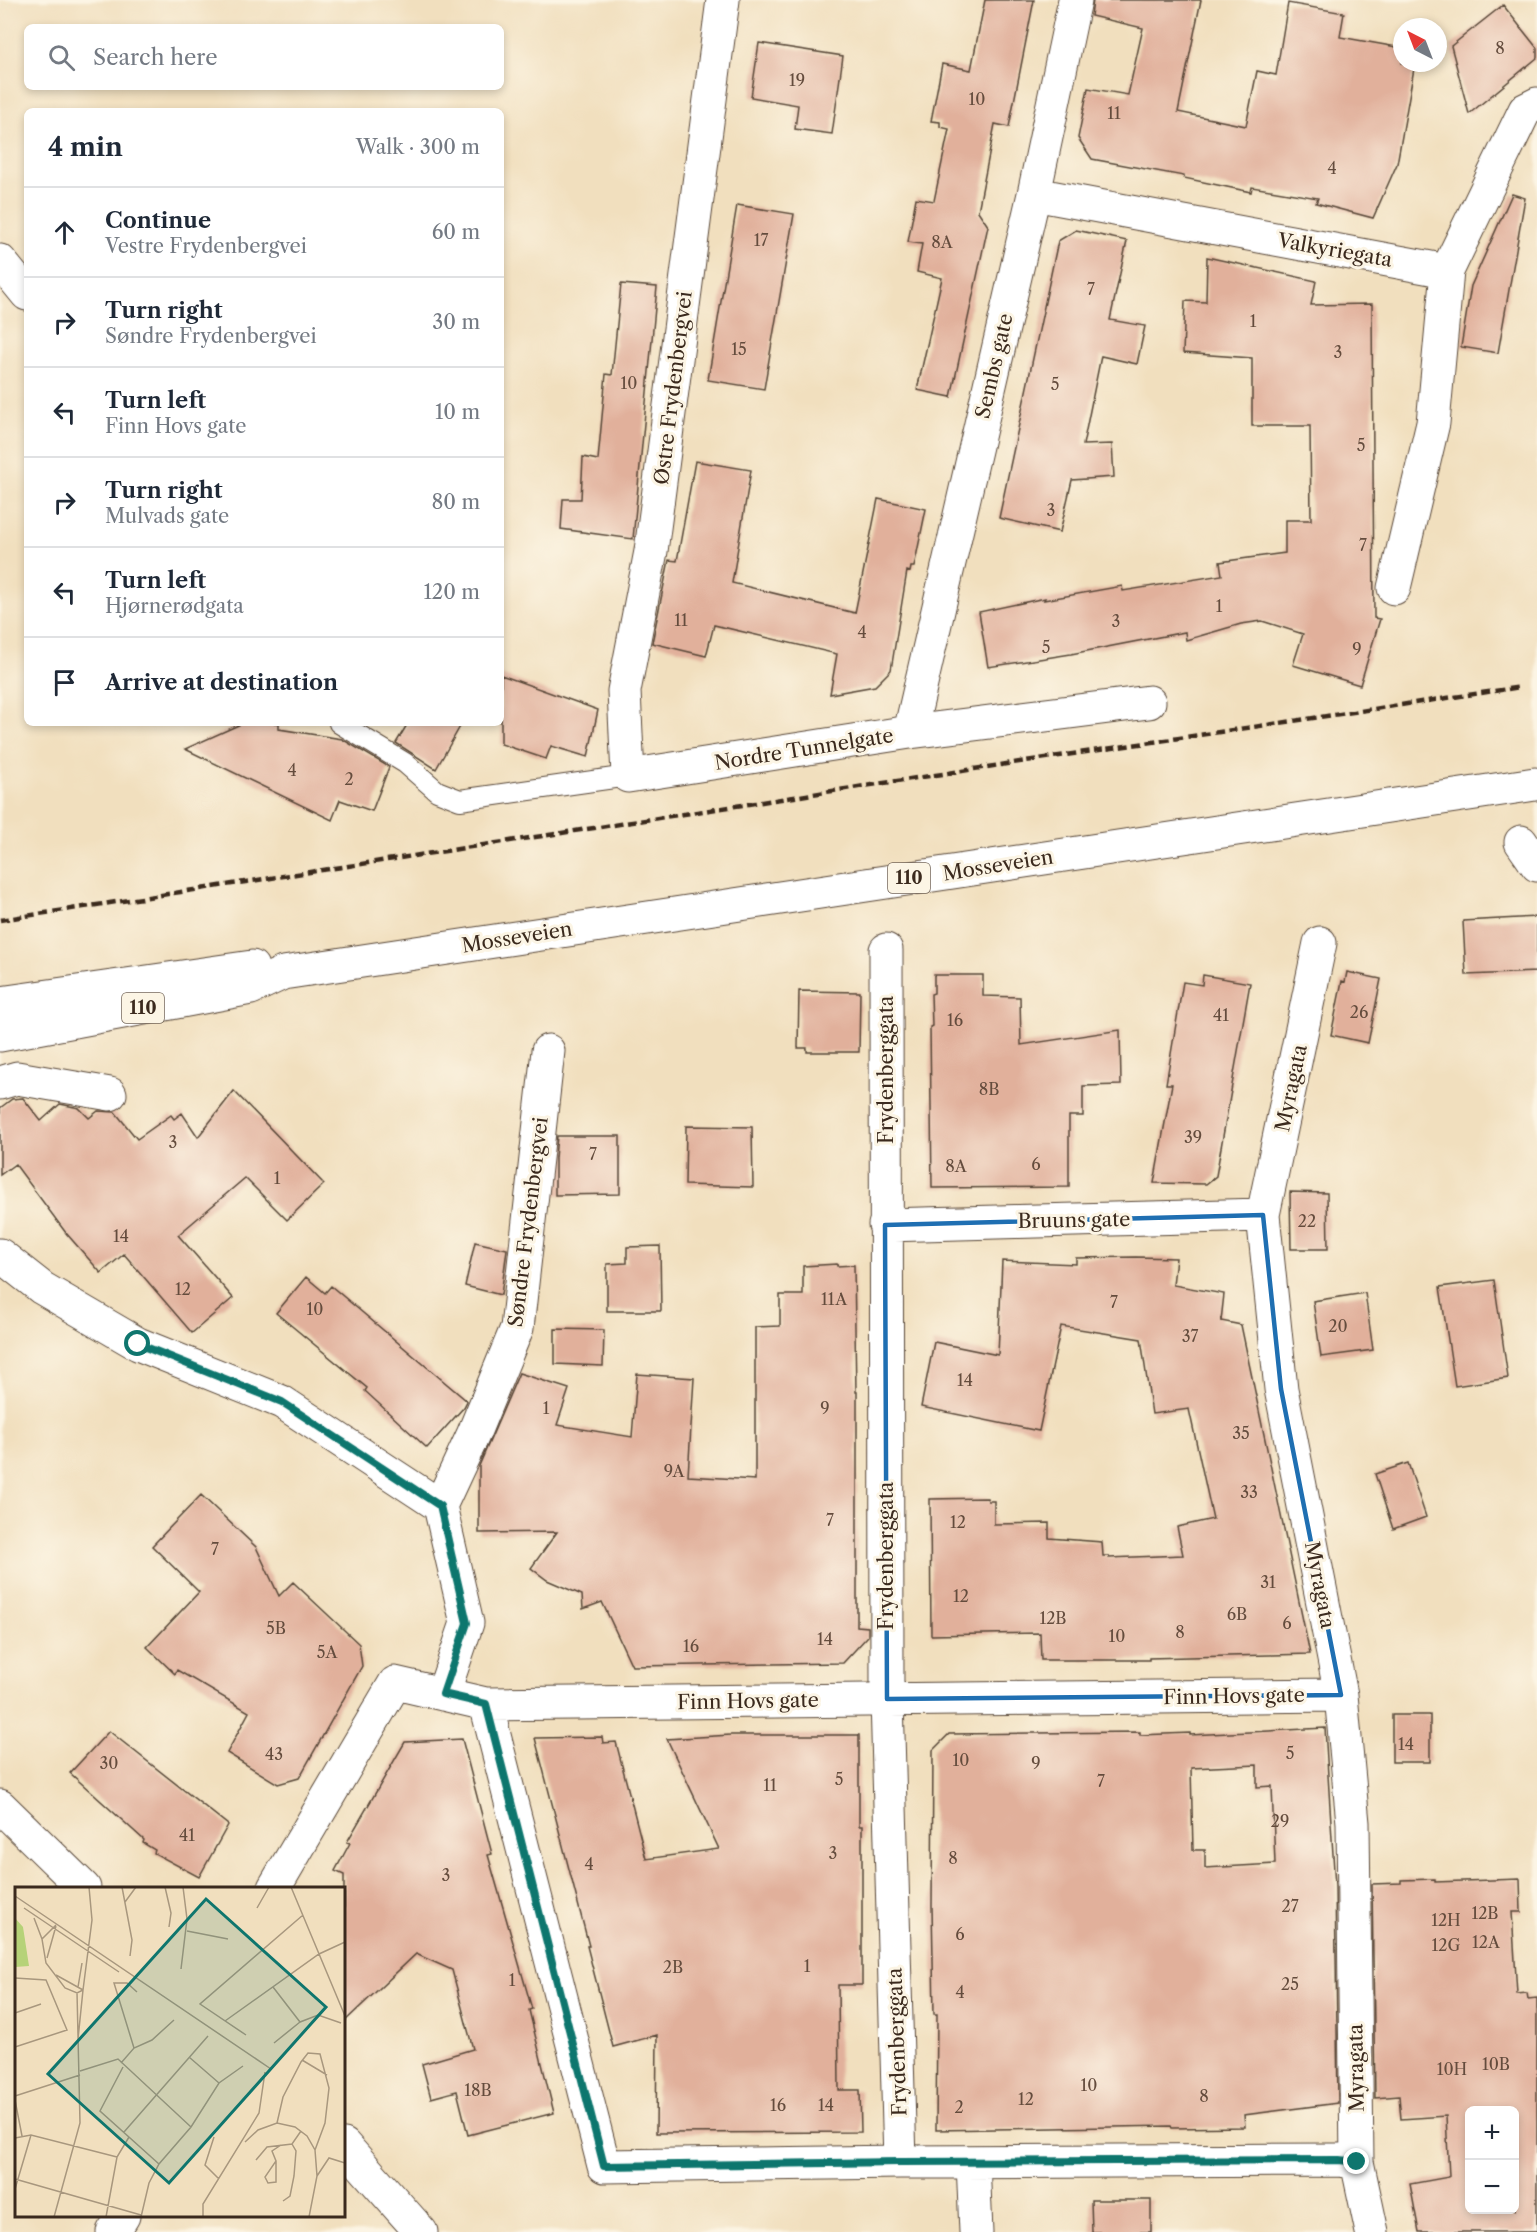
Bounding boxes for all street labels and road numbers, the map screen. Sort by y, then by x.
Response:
street label: Valkyriegata [1275,228,1395,272]
street label: Østre Frydenbergvei [649,290,697,486]
street label: Sembs gate [970,311,1018,421]
street label: Nordre Tunnelgate [713,723,895,775]
street label: Mosseveien [941,844,1055,886]
road number: 110 [888,863,930,893]
street label: Mosseveien [460,916,574,958]
road number: 110 [122,993,164,1023]
street label: Frydenberggata [874,995,898,1144]
street label: Myragata [1270,1042,1312,1134]
street label: Søndre Frydenbergvei [503,1116,553,1328]
street label: Bruuns gate [1017,1207,1131,1233]
street label: Frydenberggata [874,1481,898,1630]
street label: Myragata [1300,1539,1340,1631]
street label: Finn Hovs gate [1163,1683,1305,1709]
street label: Finn Hovs gate [677,1688,819,1714]
street label: Frydenberggata [882,1967,912,2117]
street label: Myragata [1343,2023,1369,2112]

